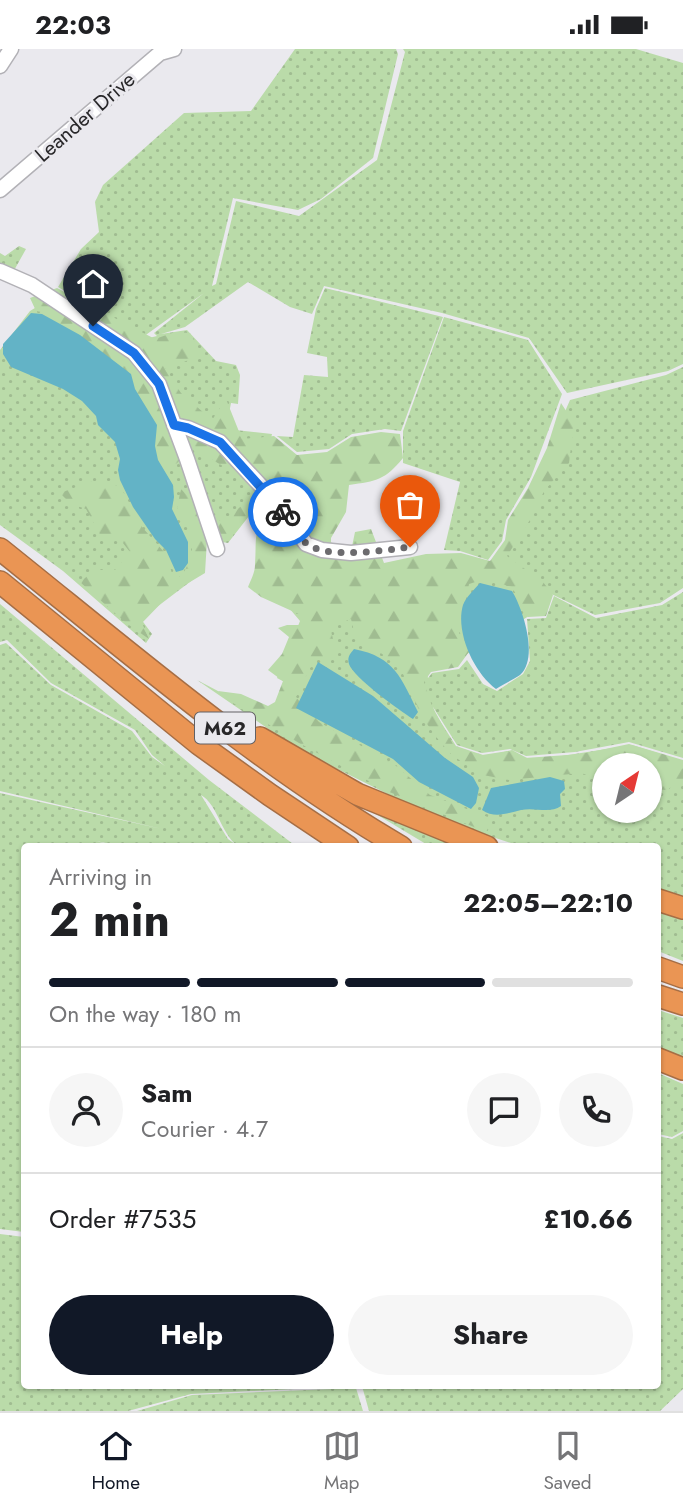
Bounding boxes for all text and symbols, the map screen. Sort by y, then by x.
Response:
text: 22:03 [35,6,111,44]
street label: Leander Drive [28,65,142,169]
pin [63,254,123,326]
icon: home [74,265,112,303]
pin [380,475,440,547]
courier [248,477,318,547]
icon: bag [391,486,429,524]
icon: bike [264,493,302,531]
road number: M62 [195,713,255,743]
north arrow [592,753,662,823]
map controls [592,753,662,823]
text: Arriving in [49,860,152,894]
text: 22:05–22:10 [463,884,633,922]
text: 2 min [49,887,170,953]
text: On the way · 180 m [49,997,241,1031]
button: person [49,1073,123,1147]
button: chat [467,1073,541,1147]
button: phone [559,1073,633,1147]
text: Sam [141,1074,193,1112]
text: Courier · 4.7 [141,1112,268,1146]
text: Order #7535 [49,1200,196,1238]
text: £10.66 [544,1200,633,1238]
button: Help [49,1295,334,1375]
button: Share [348,1295,633,1375]
tab: Home [91,1427,140,1496]
tab: Map [323,1427,361,1496]
tab: Saved [543,1427,592,1496]

